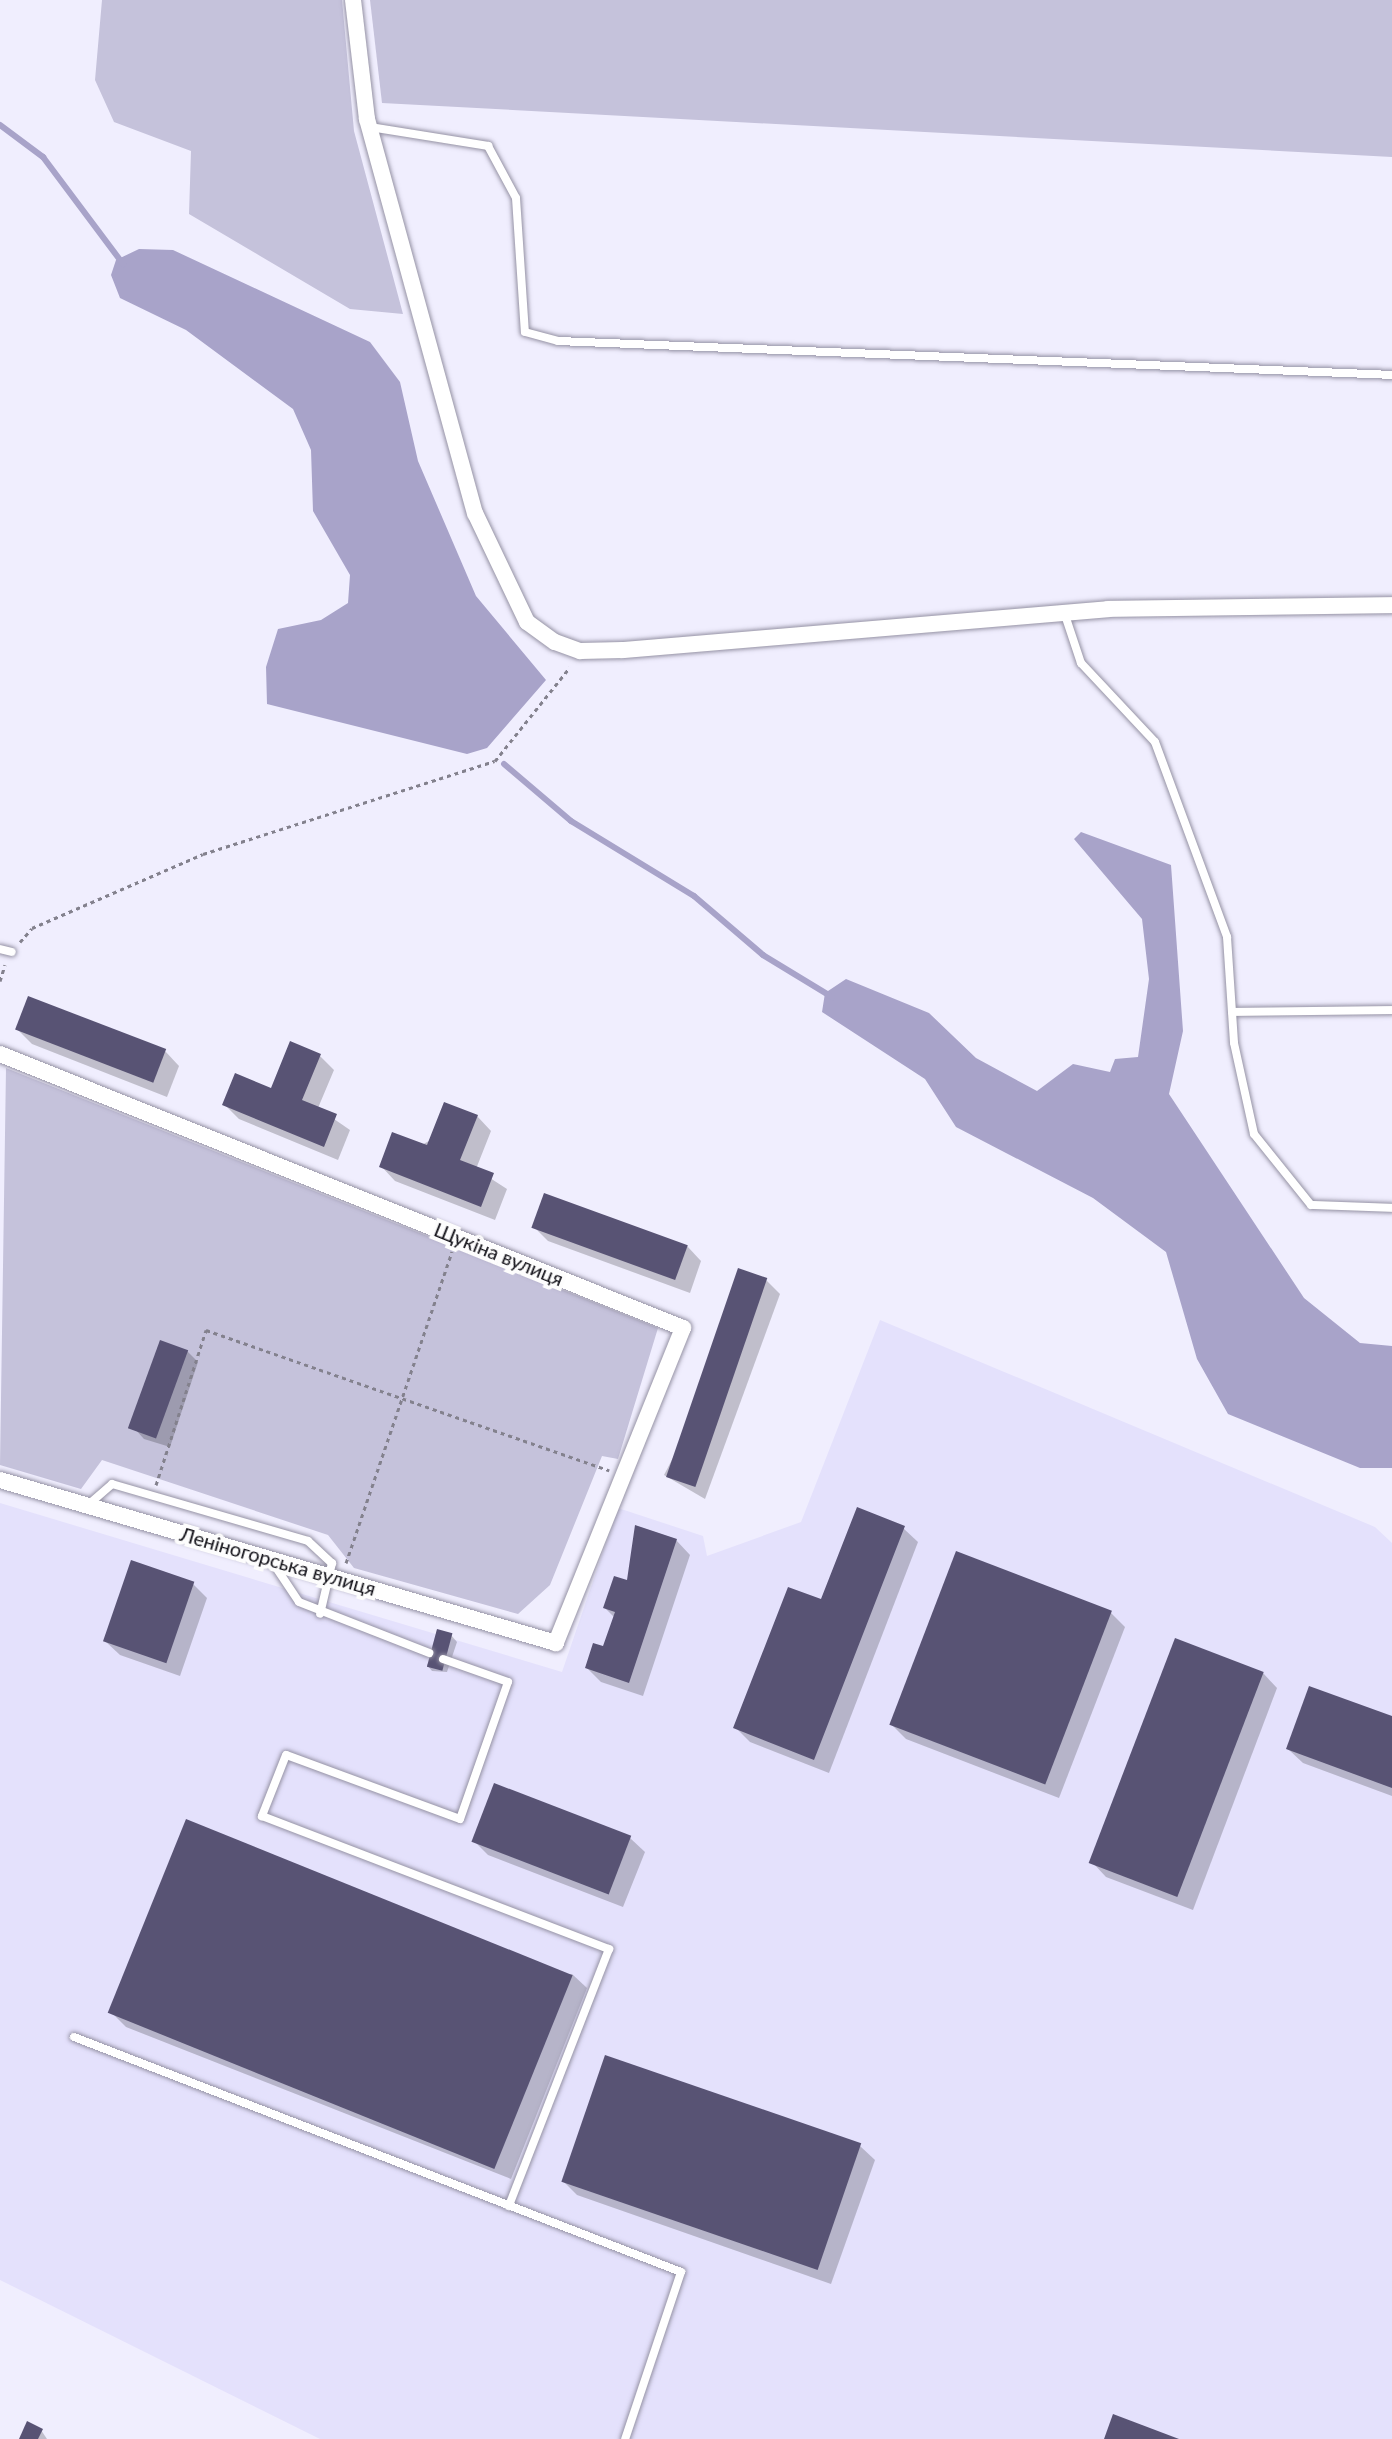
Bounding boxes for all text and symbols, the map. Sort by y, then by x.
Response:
street label: Щукіна вулиця [431,1217,567,1291]
street label: Леніногорська вулиця [177,1522,379,1600]

